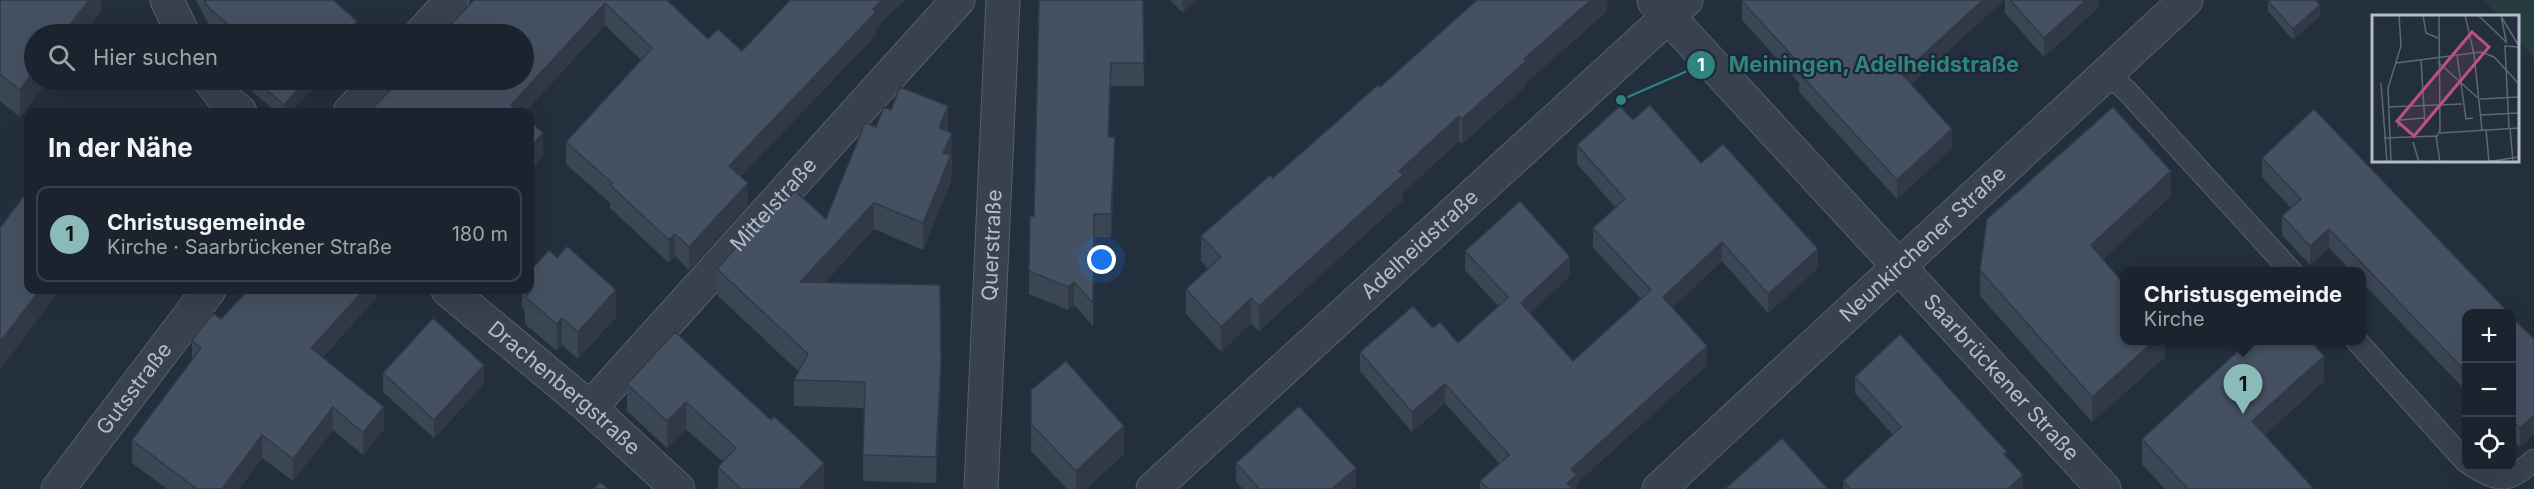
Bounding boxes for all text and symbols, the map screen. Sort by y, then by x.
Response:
inset map [2372,15,2519,162]
search box [24,24,534,90]
icon: search [45,41,78,74]
text: Hier suchen [93,44,218,70]
callout: Meiningen, Adelheidstraße [1686,45,2031,85]
text: Meiningen, Adelheidstraße [1729,51,2019,77]
text: 1 [1697,54,1705,75]
text: In der Nähe [48,132,193,163]
street label: Mittelstraße [725,152,822,256]
street label: Neunkirchener Straße [1834,161,2011,327]
street label: Adelheidstraße [1356,184,1483,304]
street label: Querstraße [976,189,1006,301]
text: Christusgemeinde [107,209,305,235]
text: 1 [65,222,74,246]
text: 180 m [452,222,508,246]
text: Kirche · Saarbrückener Straße [107,235,392,259]
your location [1087,245,1116,274]
popup [2120,267,2366,345]
text: Christusgemeinde [2144,281,2342,307]
street label: Saarbrückener Straße [1919,289,2084,466]
text: Kirche [2144,307,2205,331]
map controls [2462,309,2516,471]
button: + [2462,309,2516,363]
street label: Drachenbergstraße [483,316,646,460]
street label: Gutsstraße [91,337,177,439]
button: − [2462,363,2516,417]
pin: 1 [2224,364,2262,414]
button: locate [2462,417,2516,471]

